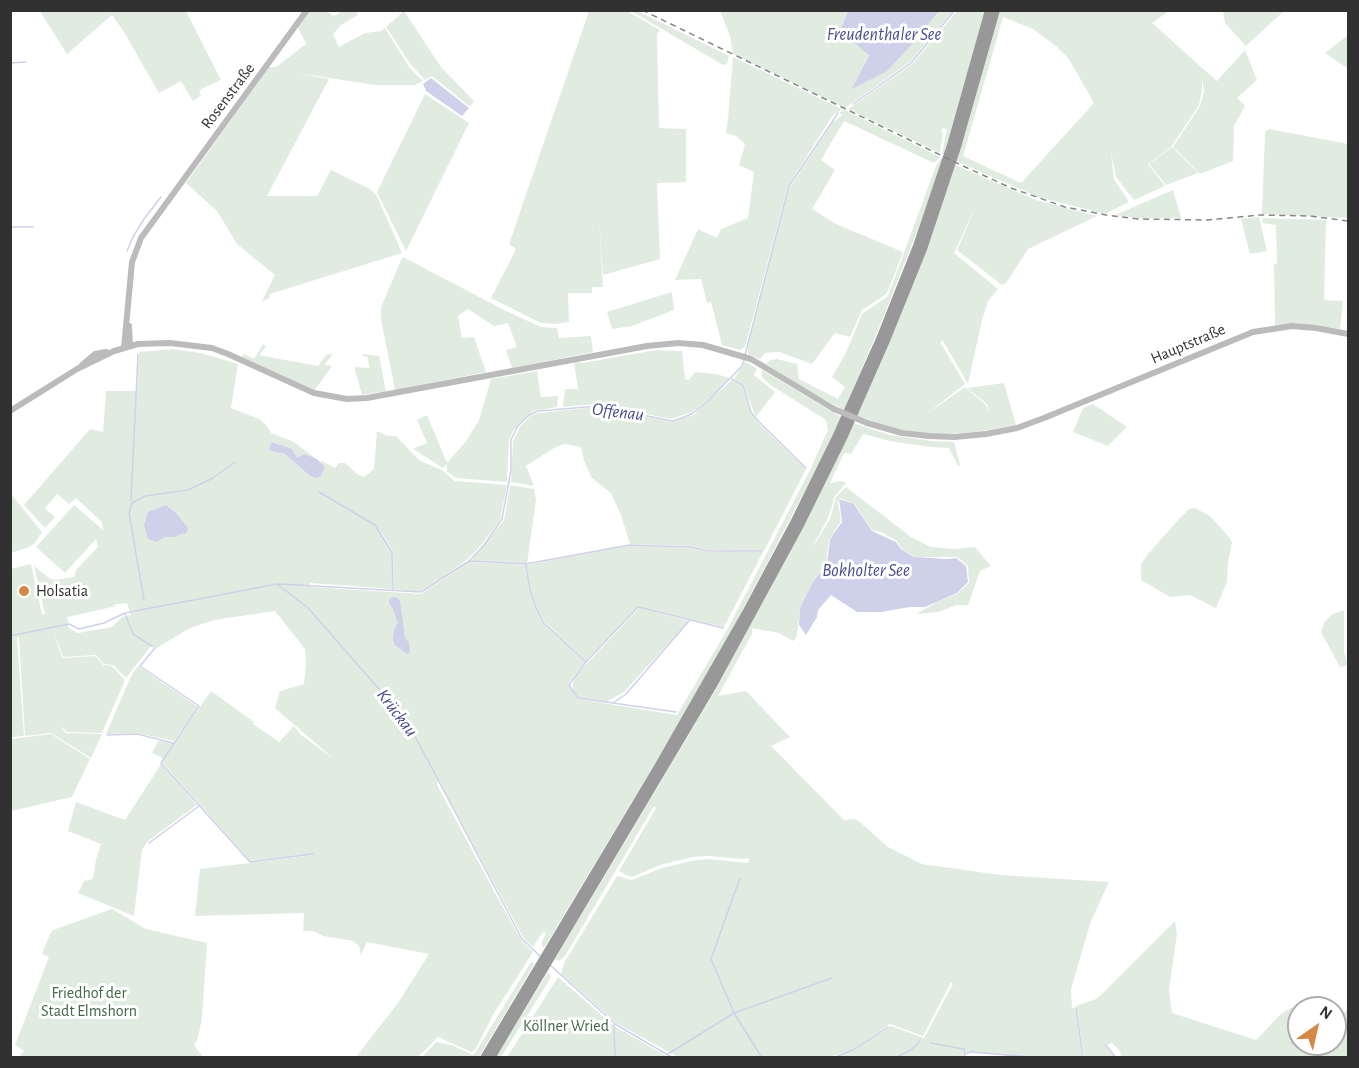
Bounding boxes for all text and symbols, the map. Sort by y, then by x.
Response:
water label: Freudenthaler See [827,24,941,46]
street label: Rosenstraße [197,59,259,133]
street label: Hauptstraße [1148,320,1228,368]
water label: Offenau [591,398,645,426]
water label: Bokholter See [822,560,910,582]
place label: Holsatia [36,581,88,601]
marker: Holsatia [17,584,31,598]
water label: Krückau [372,685,422,741]
park label: Friedhof der Stadt Elmshorn [41,983,137,1021]
north arrow [1287,996,1347,1056]
text: N [1317,1003,1335,1022]
park label: Köllner Wried [523,1016,609,1036]

